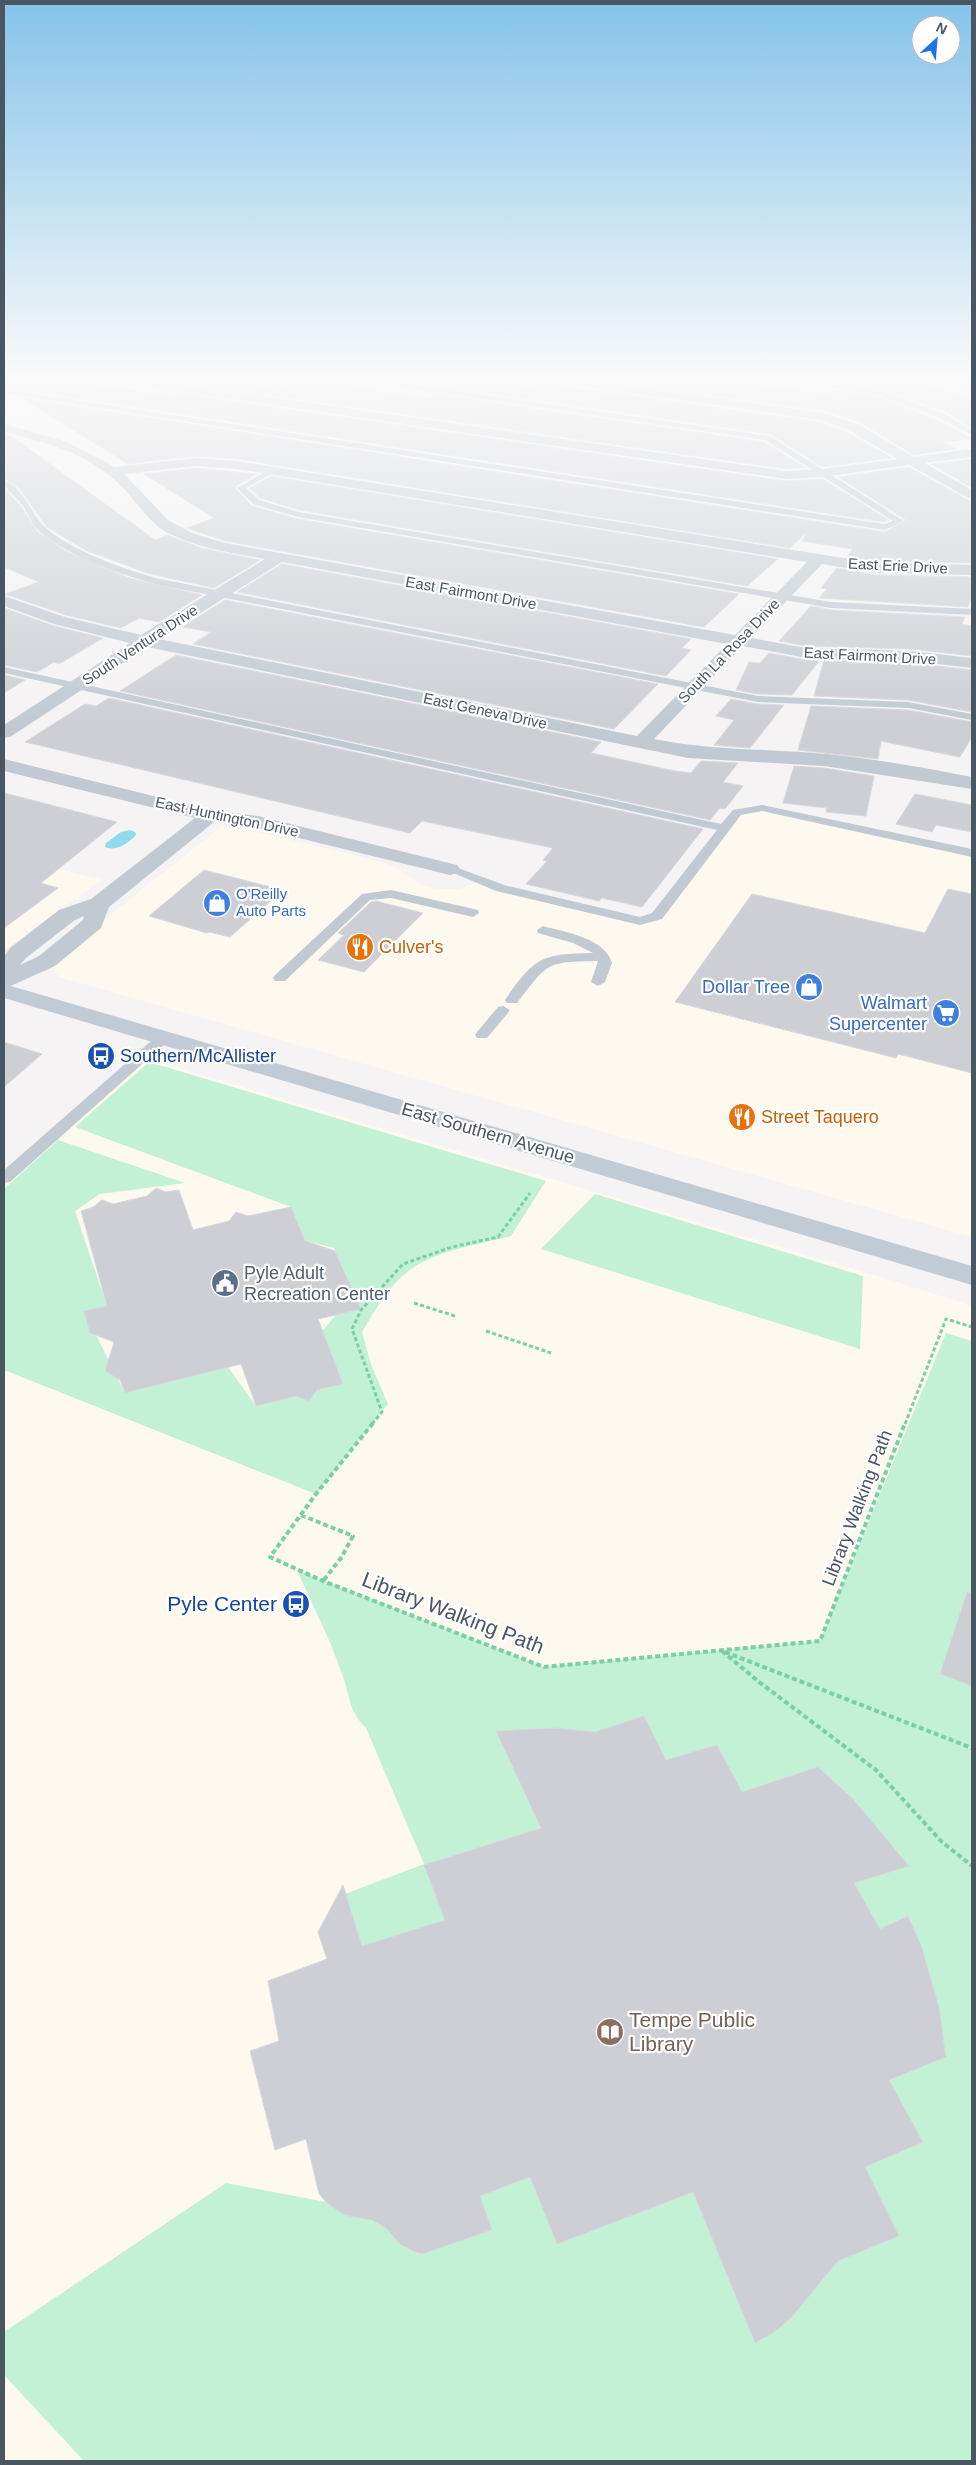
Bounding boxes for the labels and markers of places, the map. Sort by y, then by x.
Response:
place label: O'Reilly Auto Parts [236,885,306,919]
shop icon: O'Reilly Auto Parts [202,888,232,918]
restaurant icon: Culver's [345,932,375,962]
place label: Culver's [379,937,443,957]
shop icon: Dollar Tree [794,972,824,1002]
place label: Dollar Tree [702,977,790,997]
place label: Walmart Supercenter [829,993,927,1034]
supermarket icon: Walmart Supercenter [931,998,961,1028]
bus stop icon: Southern/McAllister [86,1041,116,1071]
place label: Southern/McAllister [120,1046,276,1066]
restaurant icon: Street Taquero [727,1102,757,1132]
place label: Street Taquero [761,1107,879,1127]
place label: Pyle Adult Recreation Center [244,1263,390,1304]
public building icon: Pyle Adult Recreation Center [210,1268,240,1298]
bus stop icon: Pyle Center [281,1589,311,1619]
place label: Pyle Center [167,1592,277,1615]
place label: Tempe Public Library [629,2008,755,2055]
library icon: Tempe Public Library [595,2017,625,2047]

